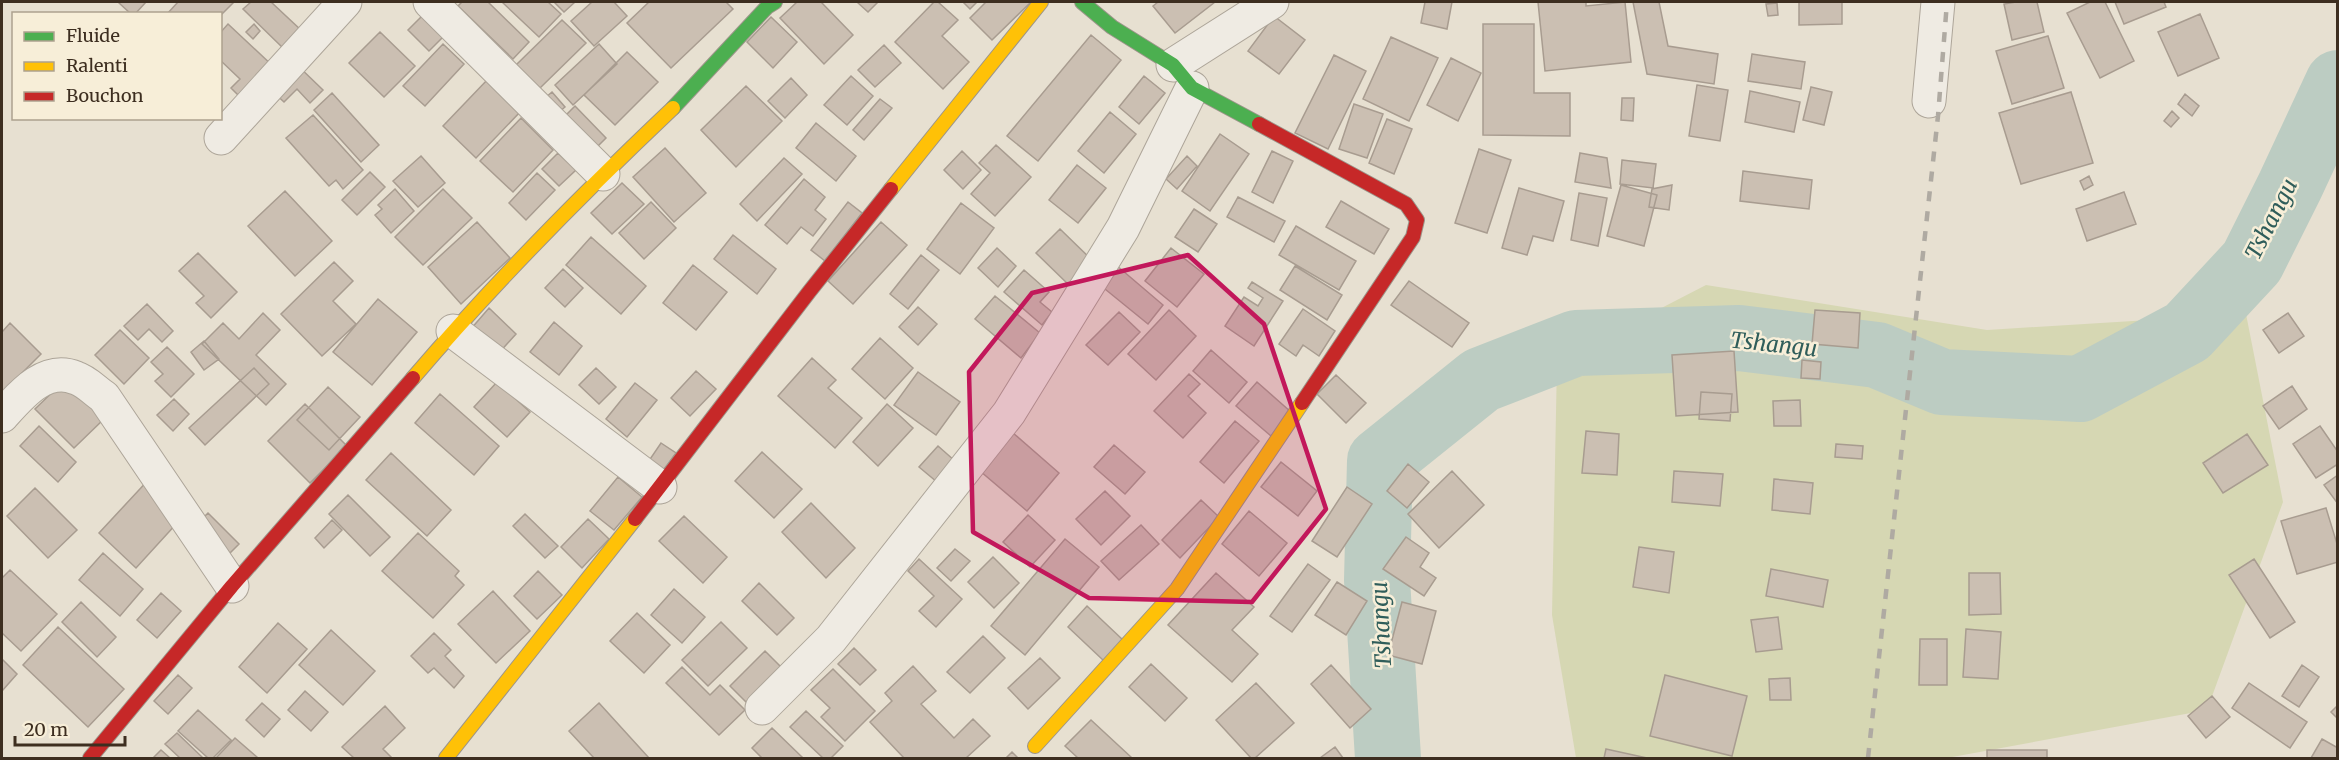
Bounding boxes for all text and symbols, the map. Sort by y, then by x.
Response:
legend [12,12,222,120]
text: Fluide [66,24,120,47]
text: Ralenti [66,54,128,77]
text: Bouchon [66,84,143,107]
water label: Tshangu [2239,174,2303,264]
water label: Tshangu [1729,326,1819,362]
water label: Tshangu [1365,581,1397,669]
scale bar [15,709,124,747]
text: 20 m [24,718,68,741]

